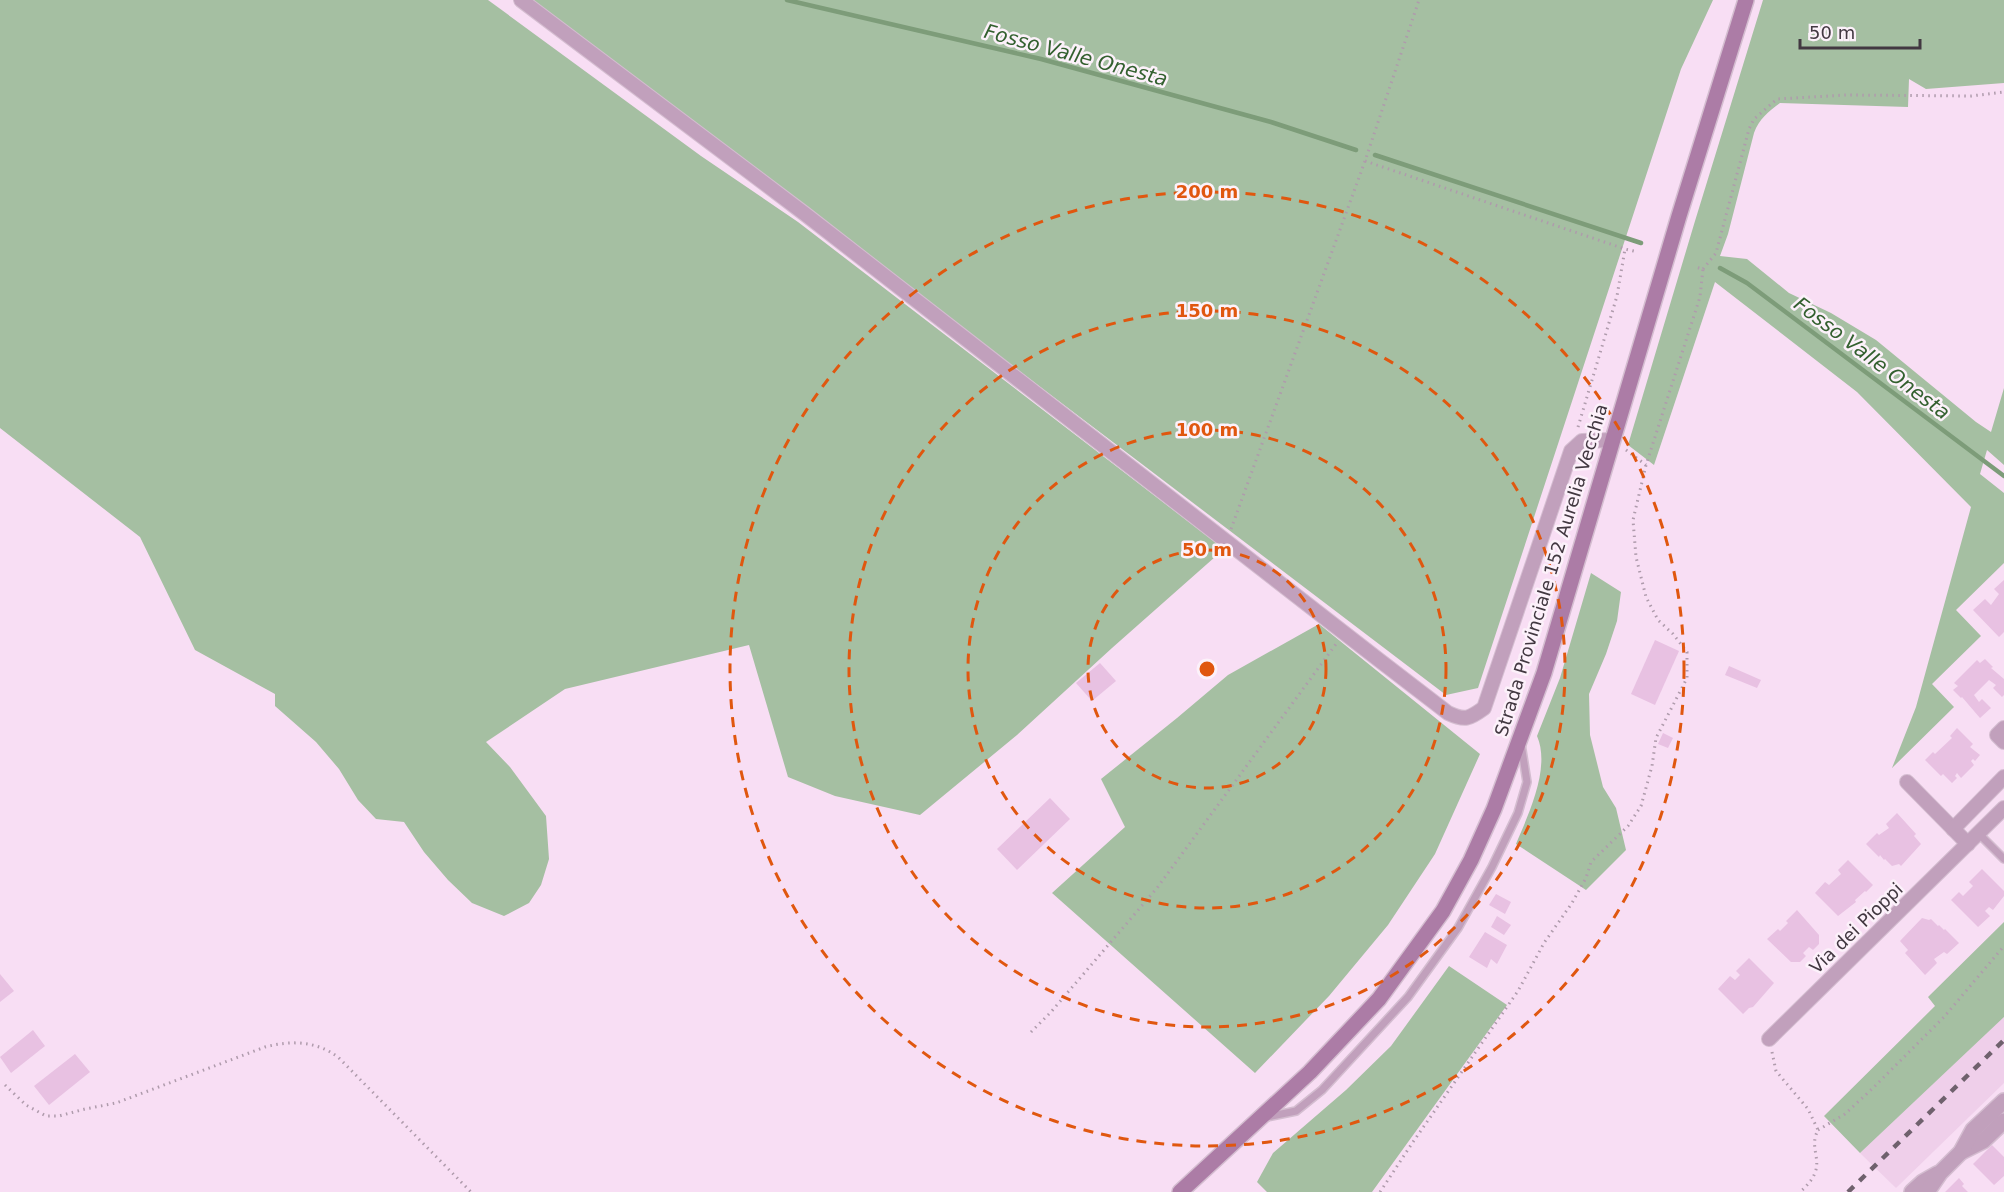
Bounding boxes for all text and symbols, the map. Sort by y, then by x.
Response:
scale bar [1800,12,1920,50]
water label: Fosso Valle Onesta [982,19,1170,91]
text: 50 m [1809,22,1855,43]
text: 200 m [1176,181,1238,202]
water label: Fosso Valle Onesta [1789,292,1955,424]
text: 150 m [1176,300,1238,321]
street label: Strada Provinciale 152 Aurelia Vecchia [1490,401,1612,739]
text: 100 m [1176,419,1238,440]
text: 50 m [1182,539,1232,560]
centre of rings [1197,659,1217,679]
street label: Via dei Pioppi [1805,878,1907,978]

